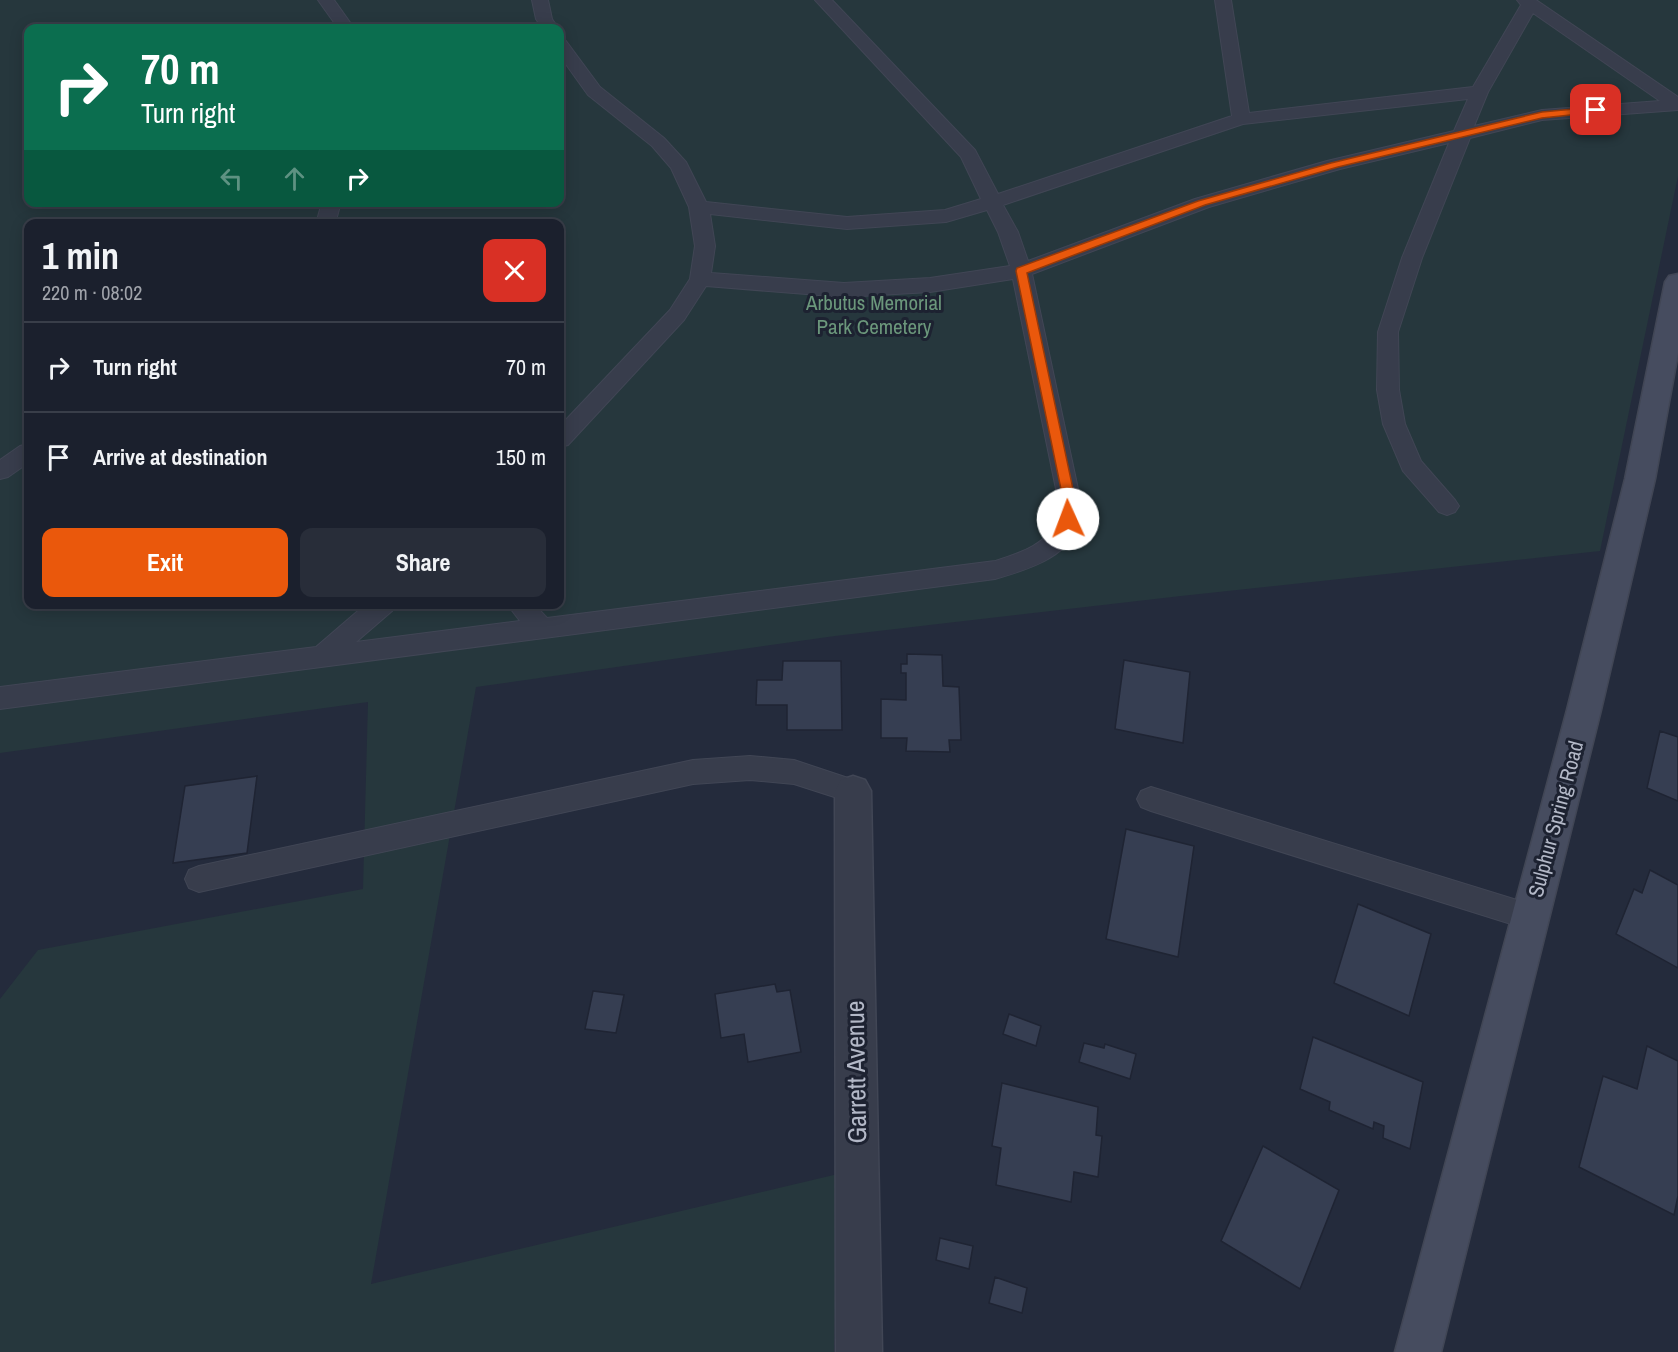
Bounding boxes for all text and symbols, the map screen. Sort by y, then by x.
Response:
text: 70 m [141,41,220,97]
icon: right [42,48,120,126]
pin [1570,84,1621,135]
icon: arrive [1579,93,1612,126]
text: Turn right [141,95,235,131]
icon: left [215,162,248,195]
icon: ahead [278,162,311,195]
icon: right [341,162,374,195]
text: 1 min [42,232,119,280]
button: close [483,239,546,302]
text: 220 m · 08:02 [42,279,142,306]
park label: Arbutus Memorial Park Cemetery [805,288,942,341]
icon: right [42,351,75,384]
text: Turn right [93,352,177,382]
text: 70 m [506,352,546,382]
icon: arrive [42,441,75,474]
text: Arrive at destination [93,442,267,472]
text: 150 m [496,442,546,472]
position arrow [1036,487,1100,551]
button: Exit [42,528,288,597]
button: Share [300,528,546,597]
street label: Sulphur Spring Road [1521,737,1590,900]
street label: Garrett Avenue [837,1000,874,1144]

